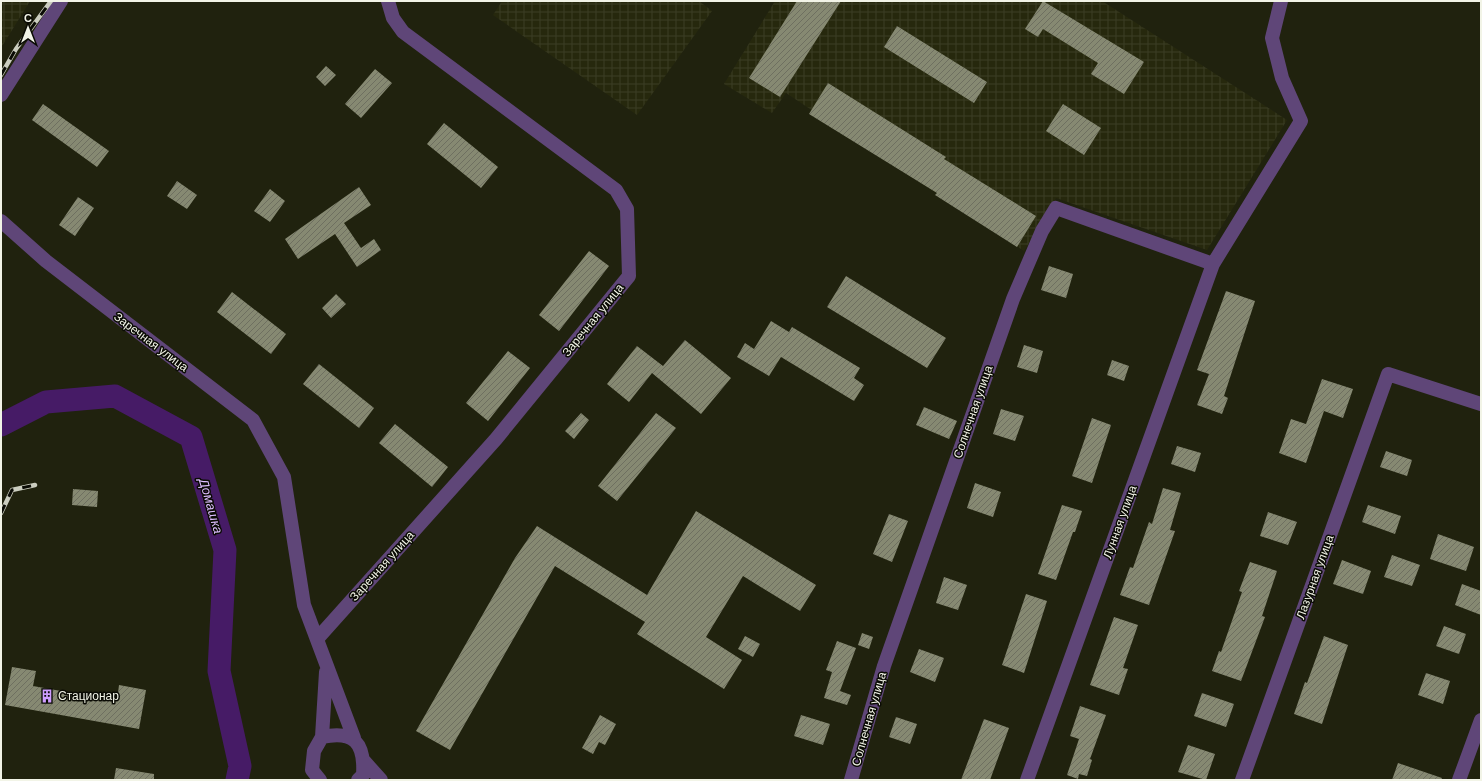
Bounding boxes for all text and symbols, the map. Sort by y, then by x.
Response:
north arrow [8,8,48,48]
text: С [24,12,32,24]
street label: Заречная улица [559,281,627,359]
street label: Заречная улица [111,310,191,375]
street label: Солнечная улица [951,363,996,460]
water label: Домашка [195,475,226,535]
street label: Лунная улица [1100,483,1140,560]
street label: Заречная улица [347,528,417,604]
street label: Лазурная улица [1293,533,1337,621]
street label: Солнечная улица [849,670,889,768]
building icon: Стационар [39,688,55,704]
place label: Стационар [58,689,119,703]

